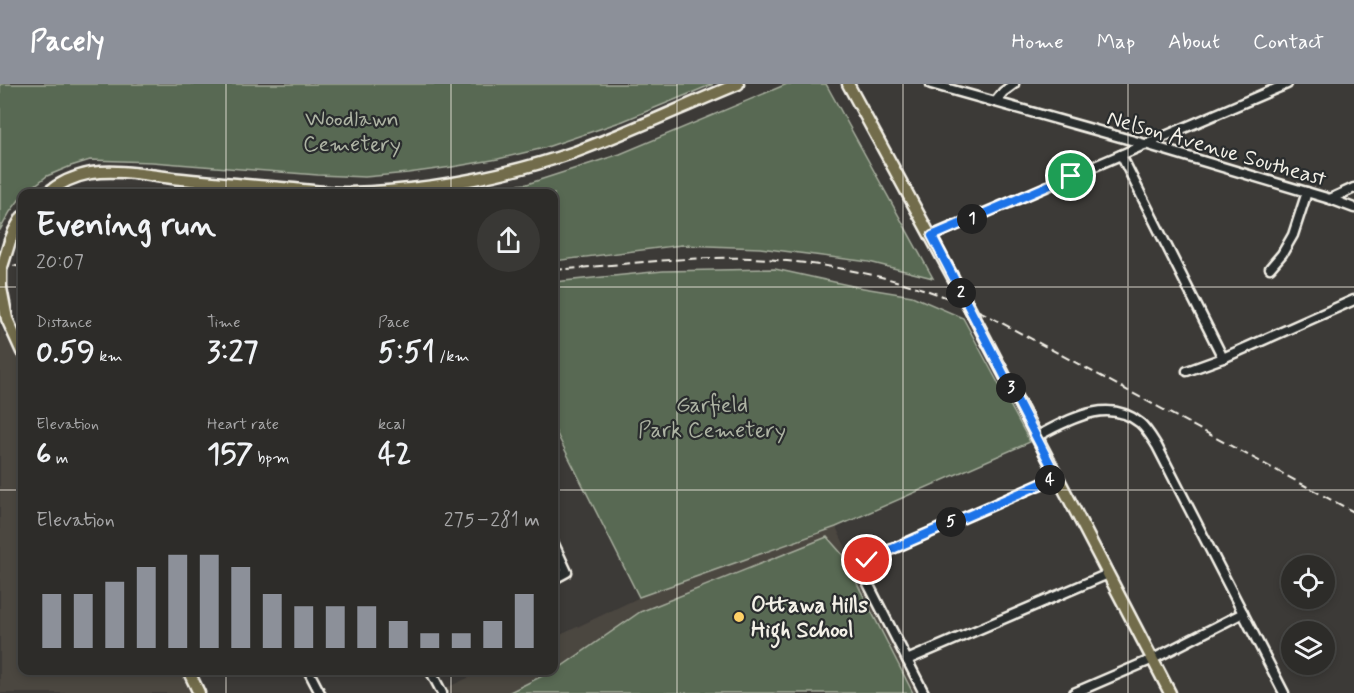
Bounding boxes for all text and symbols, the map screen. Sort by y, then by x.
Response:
text: Pacely [30,24,105,61]
text: Home [1012,28,1064,56]
text: Map [1097,28,1135,56]
text: About [1168,28,1220,56]
text: Contact [1253,28,1324,56]
street label: Nelson Avenue Southeast [1103,104,1329,194]
park label: Woodlawn Cemetery [303,106,401,159]
pin [1045,150,1096,201]
icon: arrive [1054,159,1087,192]
text: Evening run [36,204,216,248]
pin: 1 [957,204,987,234]
text: 1 [968,208,976,229]
button: share [477,209,540,272]
text: 20:07 [36,249,84,276]
pin: 2 [946,278,976,308]
text: 2 [957,282,965,303]
text: Distance [36,312,92,333]
text: Time [207,312,241,333]
text: Pace [378,312,410,333]
text: 0.59 [36,333,95,372]
text: 3:27 [207,333,258,372]
text: 5:51 [378,333,435,372]
text: km [95,346,123,367]
text: /km [435,346,470,367]
pin: 3 [996,373,1026,403]
text: 3 [1007,377,1015,398]
park label: Garfield Park Cemetery [638,392,786,445]
text: Elevation [36,414,99,435]
text: Heart rate [207,414,279,435]
text: kcal [378,414,405,435]
text: 6 [36,435,51,474]
text: 157 [207,435,253,474]
text: 42 [378,435,411,474]
text: m [51,448,68,469]
text: bpm [253,448,290,469]
pin: 4 [1035,465,1065,495]
text: 4 [1045,469,1055,490]
text: Elevation [36,507,115,534]
text: 275–281 m [444,507,540,534]
pin: 5 [936,507,966,537]
text: 5 [946,511,956,532]
pin [841,534,892,585]
icon: check [850,543,883,576]
map controls [1281,555,1335,675]
button: locate [1281,555,1335,609]
place label: Ottawa Hills High School [751,592,868,649]
marker: Ottawa Hills High School [732,610,746,624]
button: layers [1281,621,1335,675]

